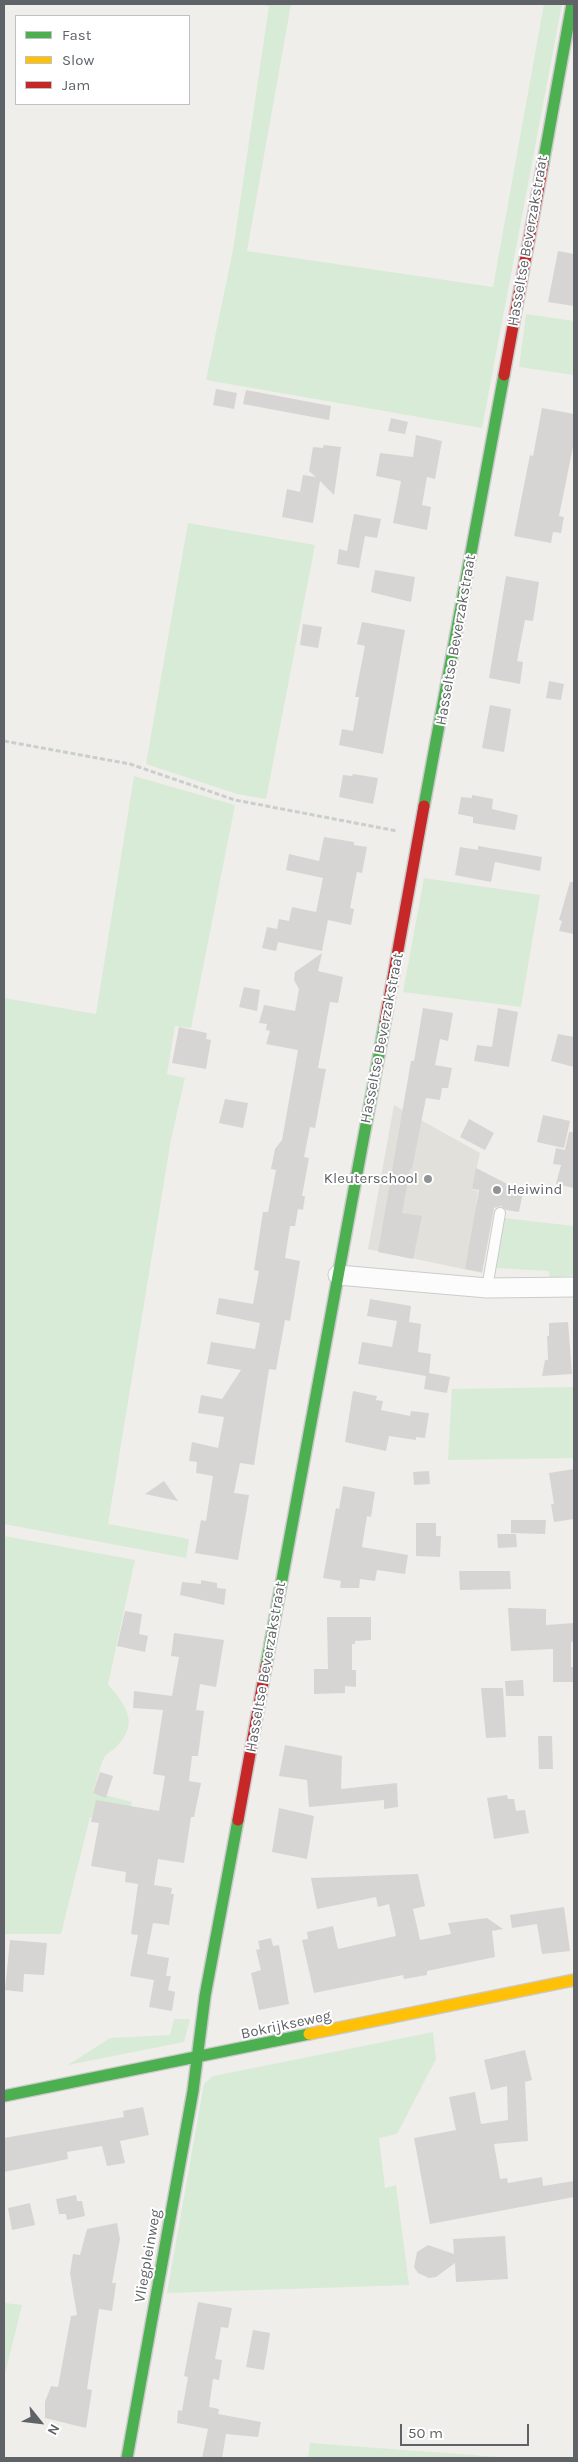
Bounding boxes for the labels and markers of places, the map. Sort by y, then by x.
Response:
place label: Kleuterschool [324,1170,418,1188]
marker: Kleuterschool [422,1173,434,1185]
place label: Heiwind [507,1181,562,1199]
marker: Heiwind [491,1184,503,1196]

